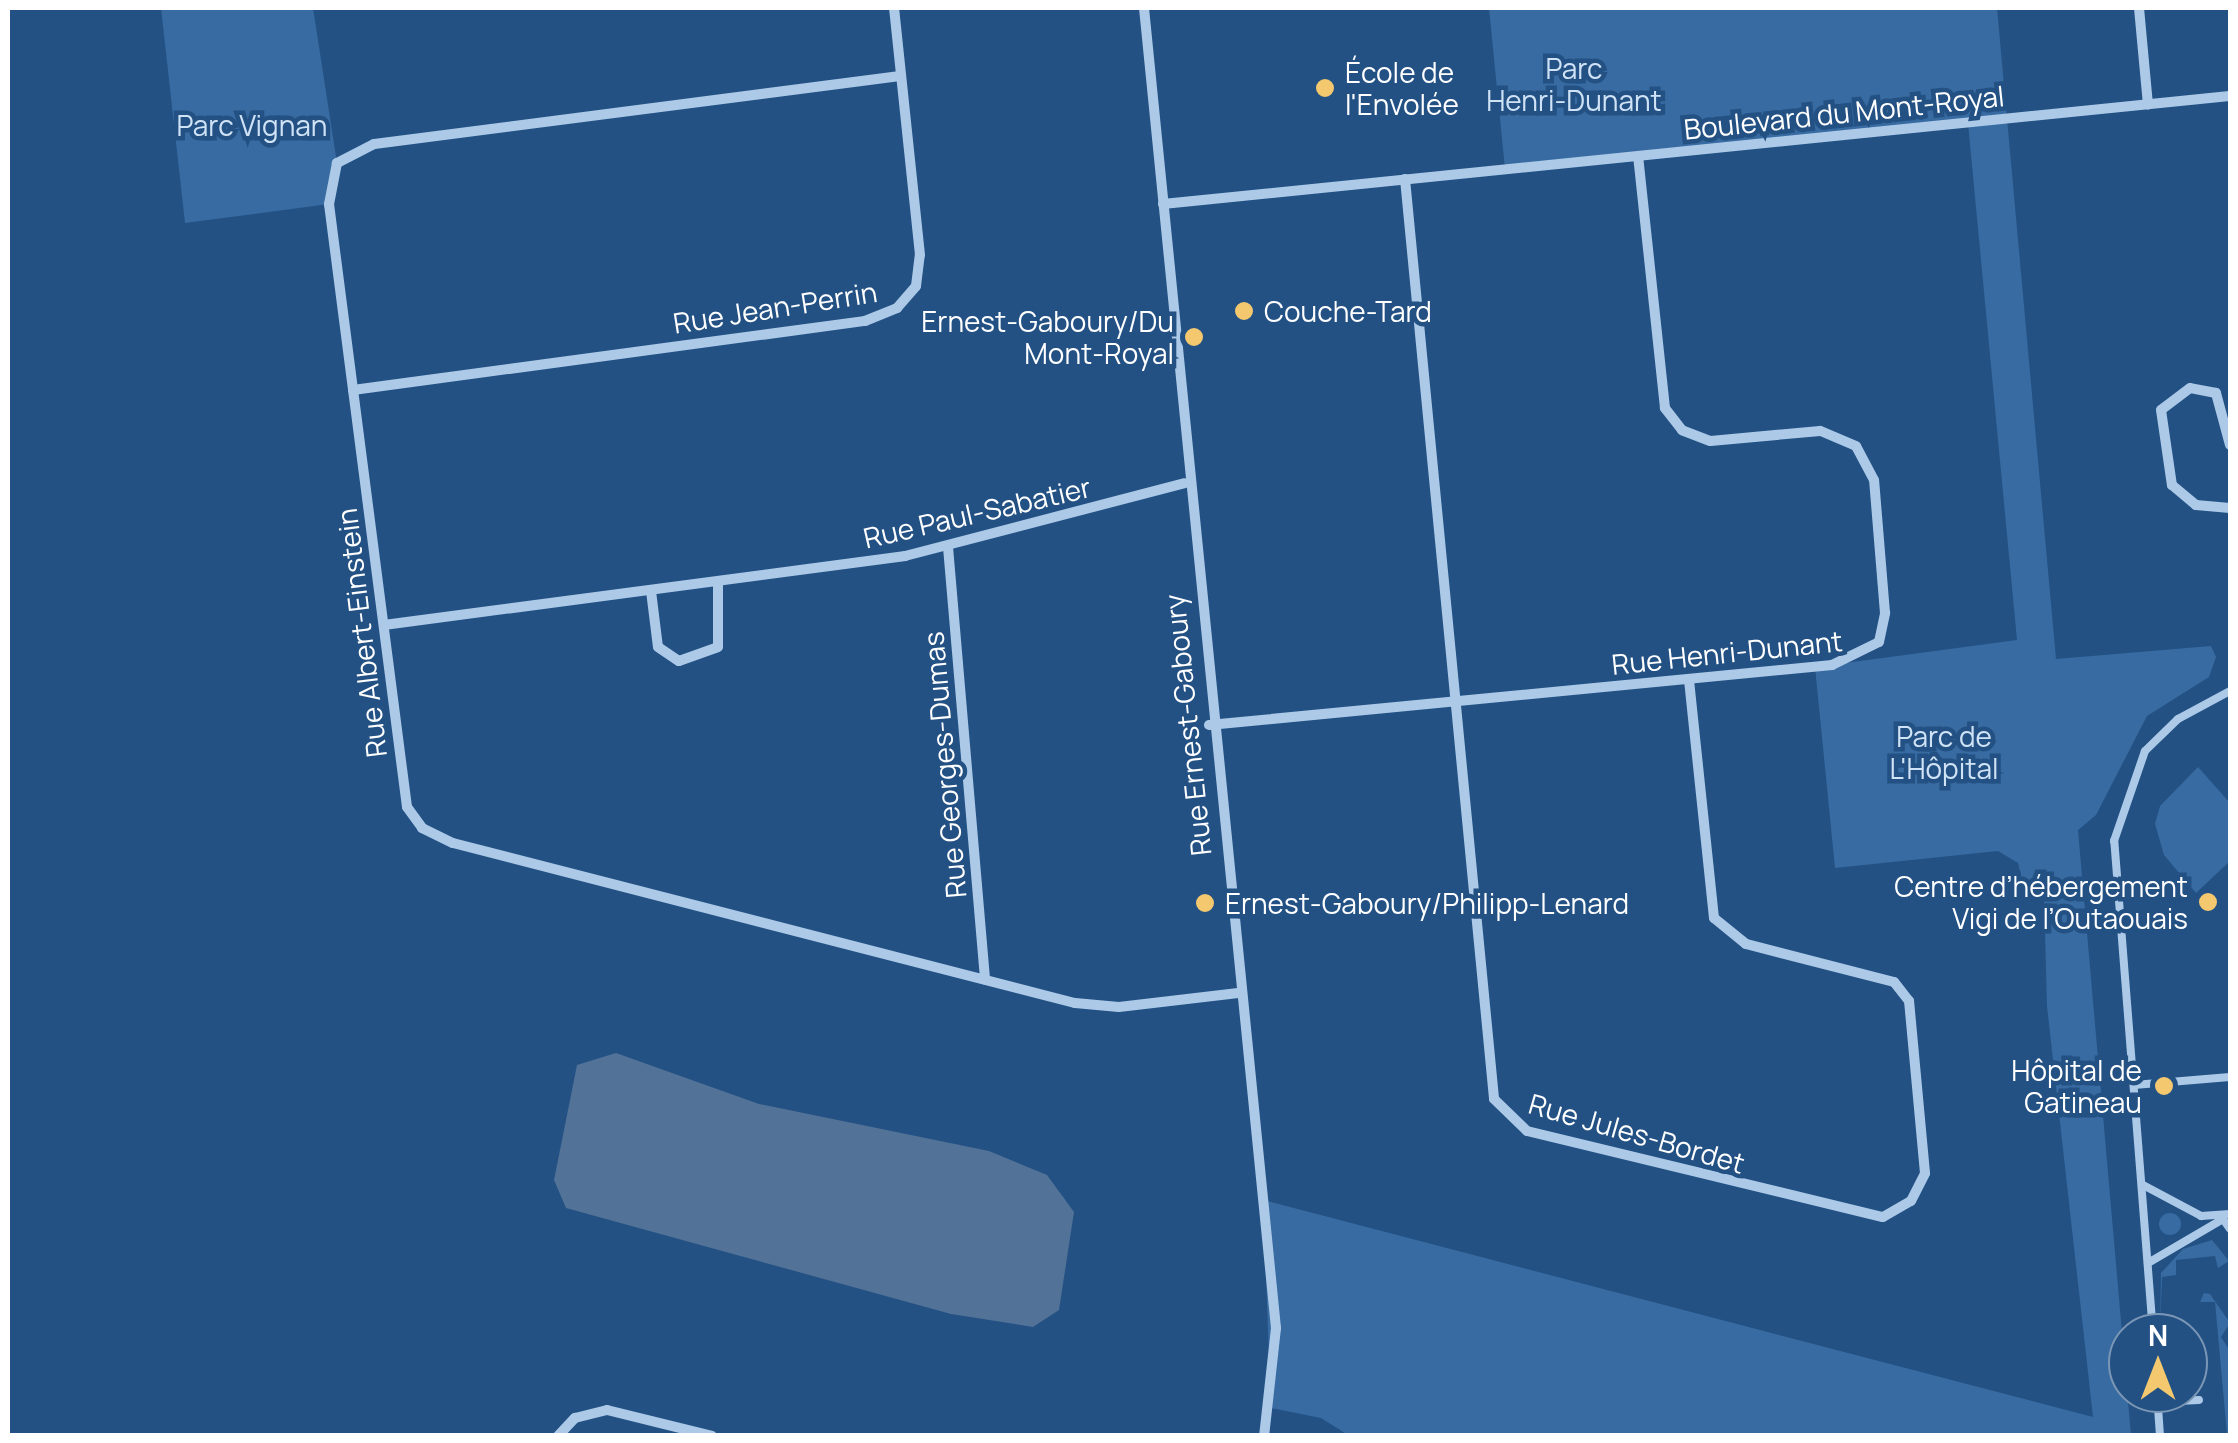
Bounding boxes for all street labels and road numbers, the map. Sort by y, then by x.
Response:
street label: Boulevard du Mont-Royal [1682,78,2006,146]
street label: Rue Jean-Perrin [671,274,879,340]
street label: Rue Paul-Sabatier [860,470,1094,554]
street label: Rue Albert-Einstein [329,507,393,759]
street label: Rue Ernest-Gaboury [1157,593,1217,857]
street label: Rue Henri-Dunant [1610,623,1844,681]
street label: Rue Georges-Dumas [916,630,972,900]
street label: Rue Jules-Bordet [1525,1086,1749,1180]

